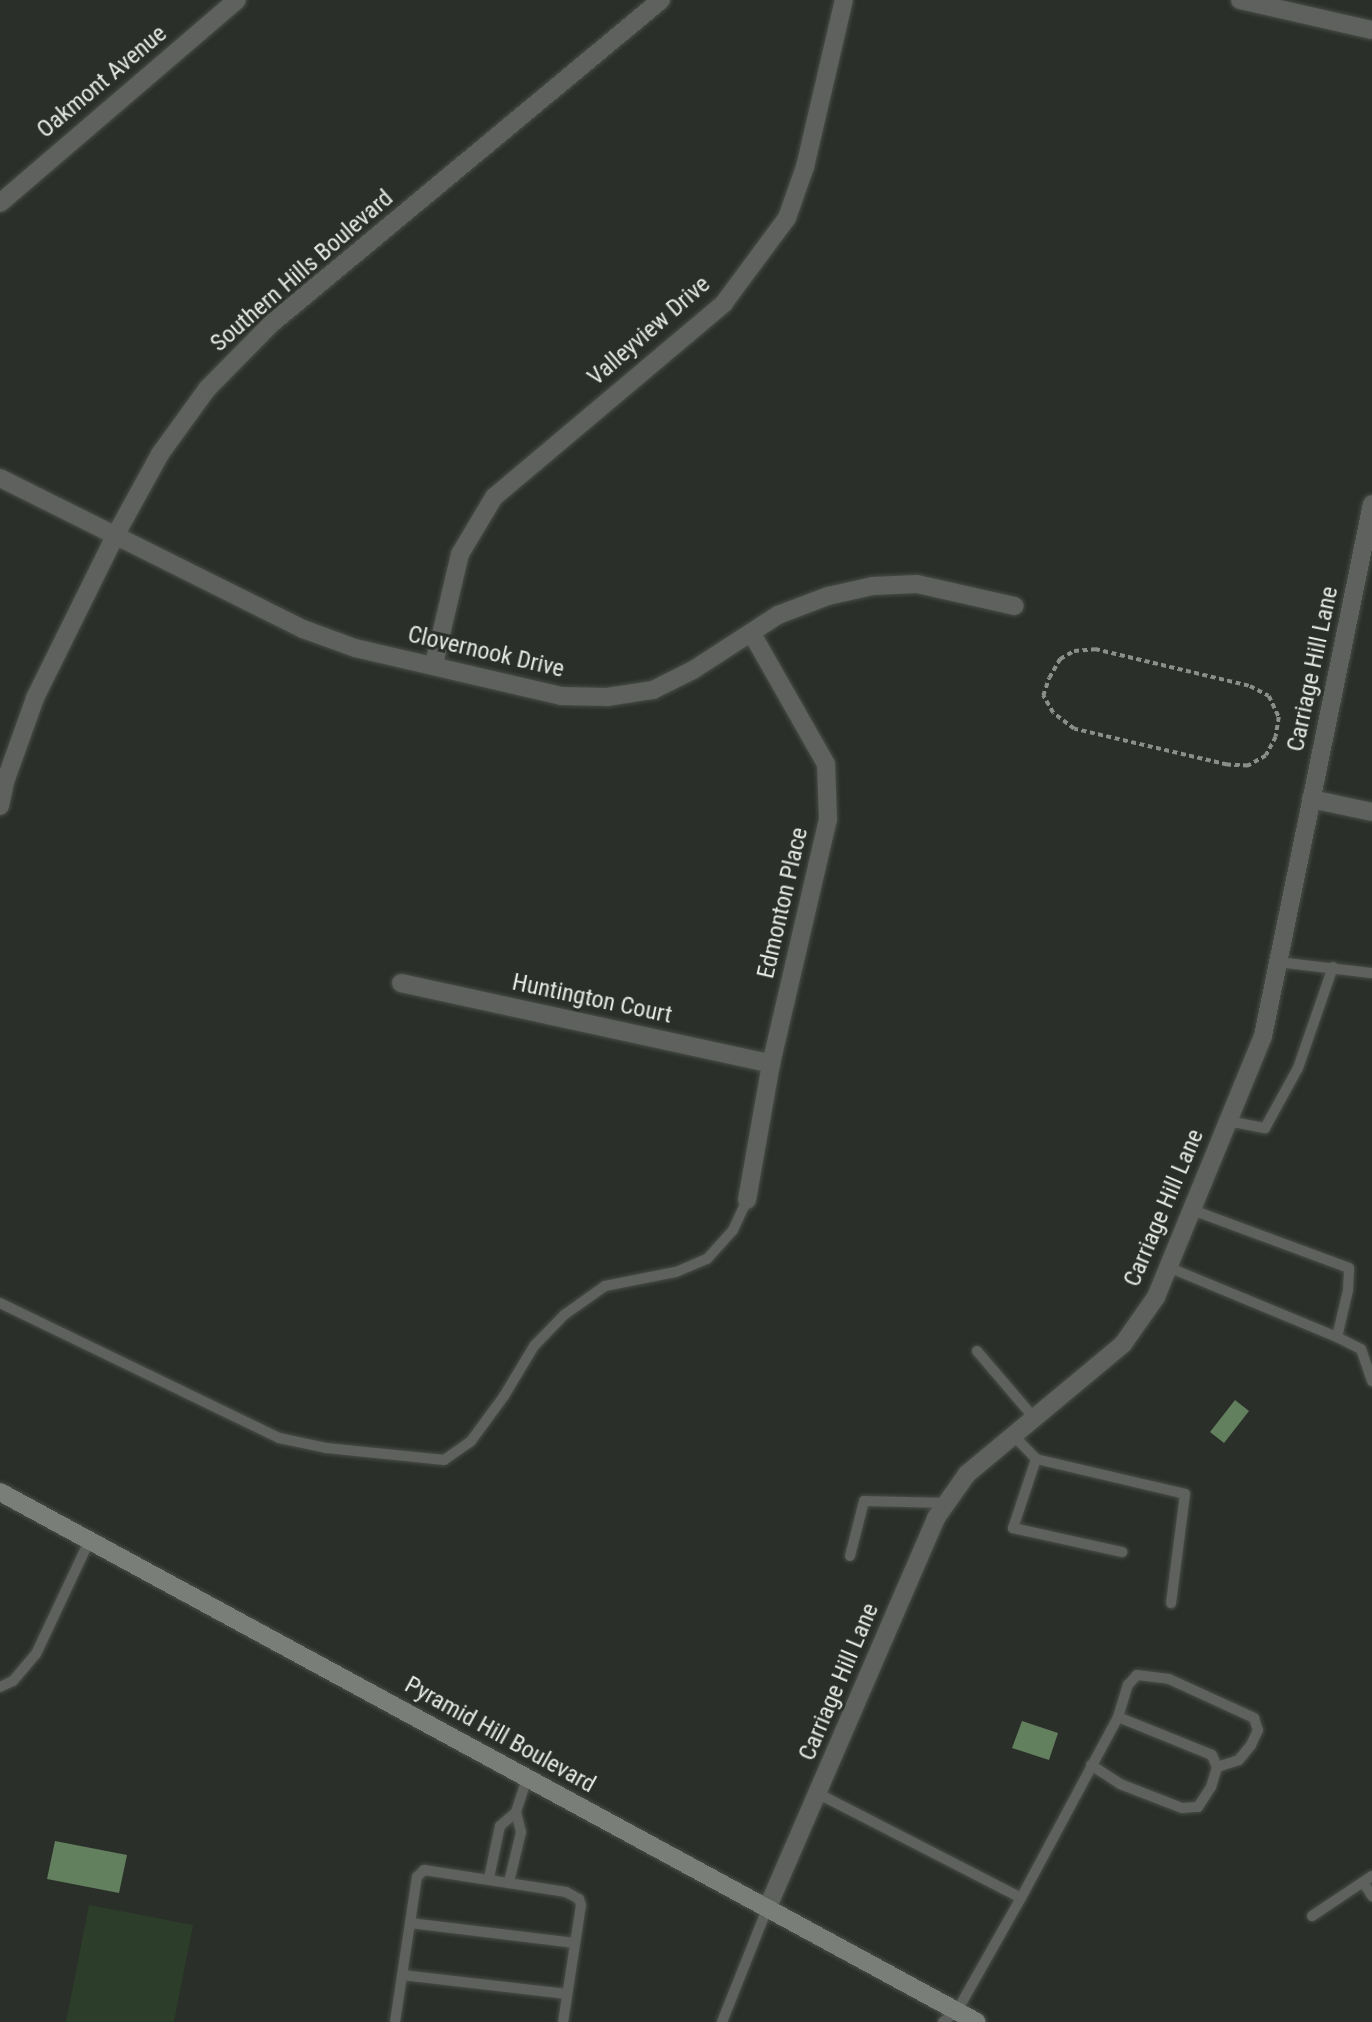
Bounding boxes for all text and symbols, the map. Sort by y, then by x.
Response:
street label: Oakmont Avenue [31,19,173,145]
street label: Southern Hills Boulevard [205,184,399,358]
street label: Valleyview Drive [582,270,716,392]
street label: Carriage Hill Lane [1281,584,1345,754]
street label: Clovernook Drive [405,620,567,684]
street label: Edmonton Place [752,825,814,981]
street label: Huntington Court [510,968,674,1030]
street label: Carriage Hill Lane [1118,1125,1210,1291]
street label: Carriage Hill Lane [793,1599,885,1765]
street label: Pyramid Hill Boulevard [400,1671,600,1799]

